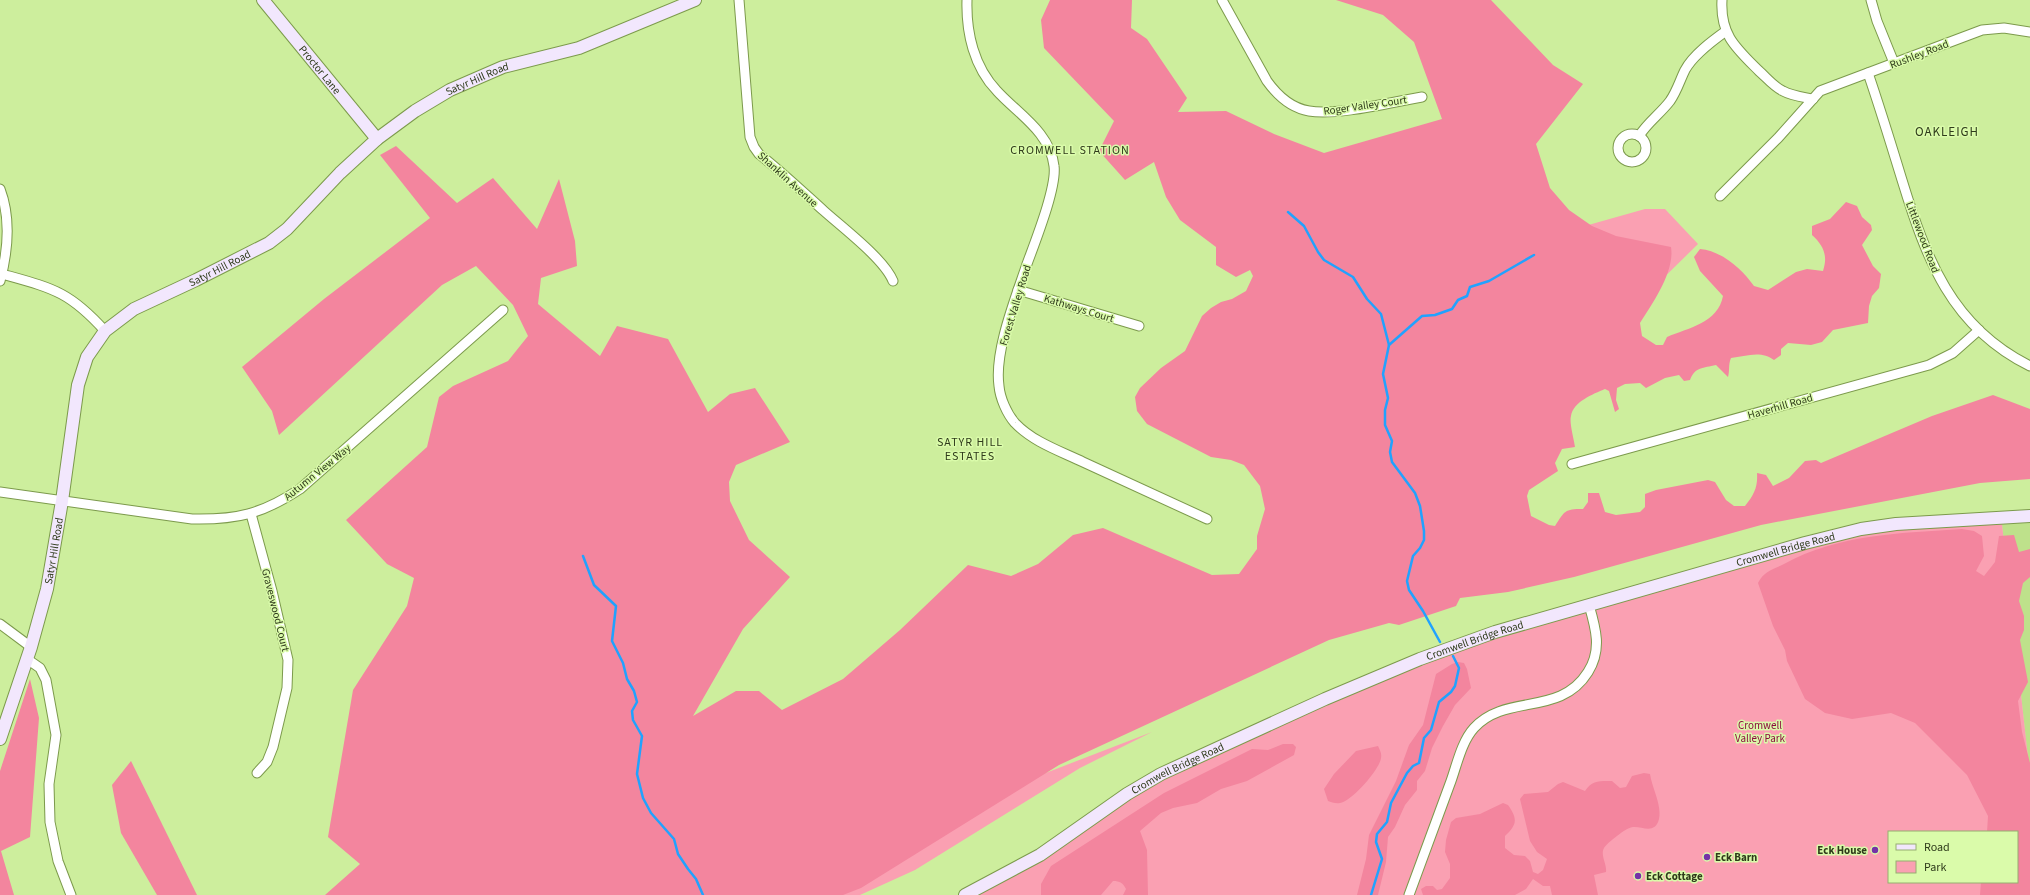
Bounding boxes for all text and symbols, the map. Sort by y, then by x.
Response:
street label: Rushley Road [1887,36,1951,73]
street label: Proctor Lane [295,42,344,98]
street label: Satyr Hill Road [443,59,510,99]
street label: Roger Valley Court [1322,92,1408,119]
district label: OAKLEIGH [1915,123,1979,141]
district label: CROMWELL STATION [1010,142,1130,159]
street label: Shanklin Avenue [754,148,822,211]
street label: Littlewood Road [1902,199,1943,275]
street label: Satyr Hill Road [186,247,253,290]
street label: Forest Valley Road [996,263,1035,347]
street label: Kathways Court [1042,291,1116,326]
street label: Haverhill Road [1746,390,1815,423]
district label: SATYR HILL ESTATES [937,434,1003,465]
street label: Autumn View Way [281,441,354,504]
street label: Satyr Hill Road [41,516,67,585]
street label: Cromwell Bridge Road [1734,529,1837,570]
street label: Graveswood Court [258,567,293,653]
street label: Cromwell Bridge Road [1424,617,1525,664]
park label: Cromwell Valley Park [1735,718,1786,746]
street label: Cromwell Bridge Road [1128,739,1226,798]
legend [1888,831,2018,883]
text: Road [1924,839,1950,856]
place label: Eck House [1817,843,1867,858]
marker: Eck House [1870,845,1880,855]
place label: Eck Barn [1715,850,1757,865]
marker: Eck Barn [1702,852,1712,862]
text: Park [1924,859,1946,876]
place label: Eck Cottage [1646,869,1703,884]
marker: Eck Cottage [1633,871,1643,881]

